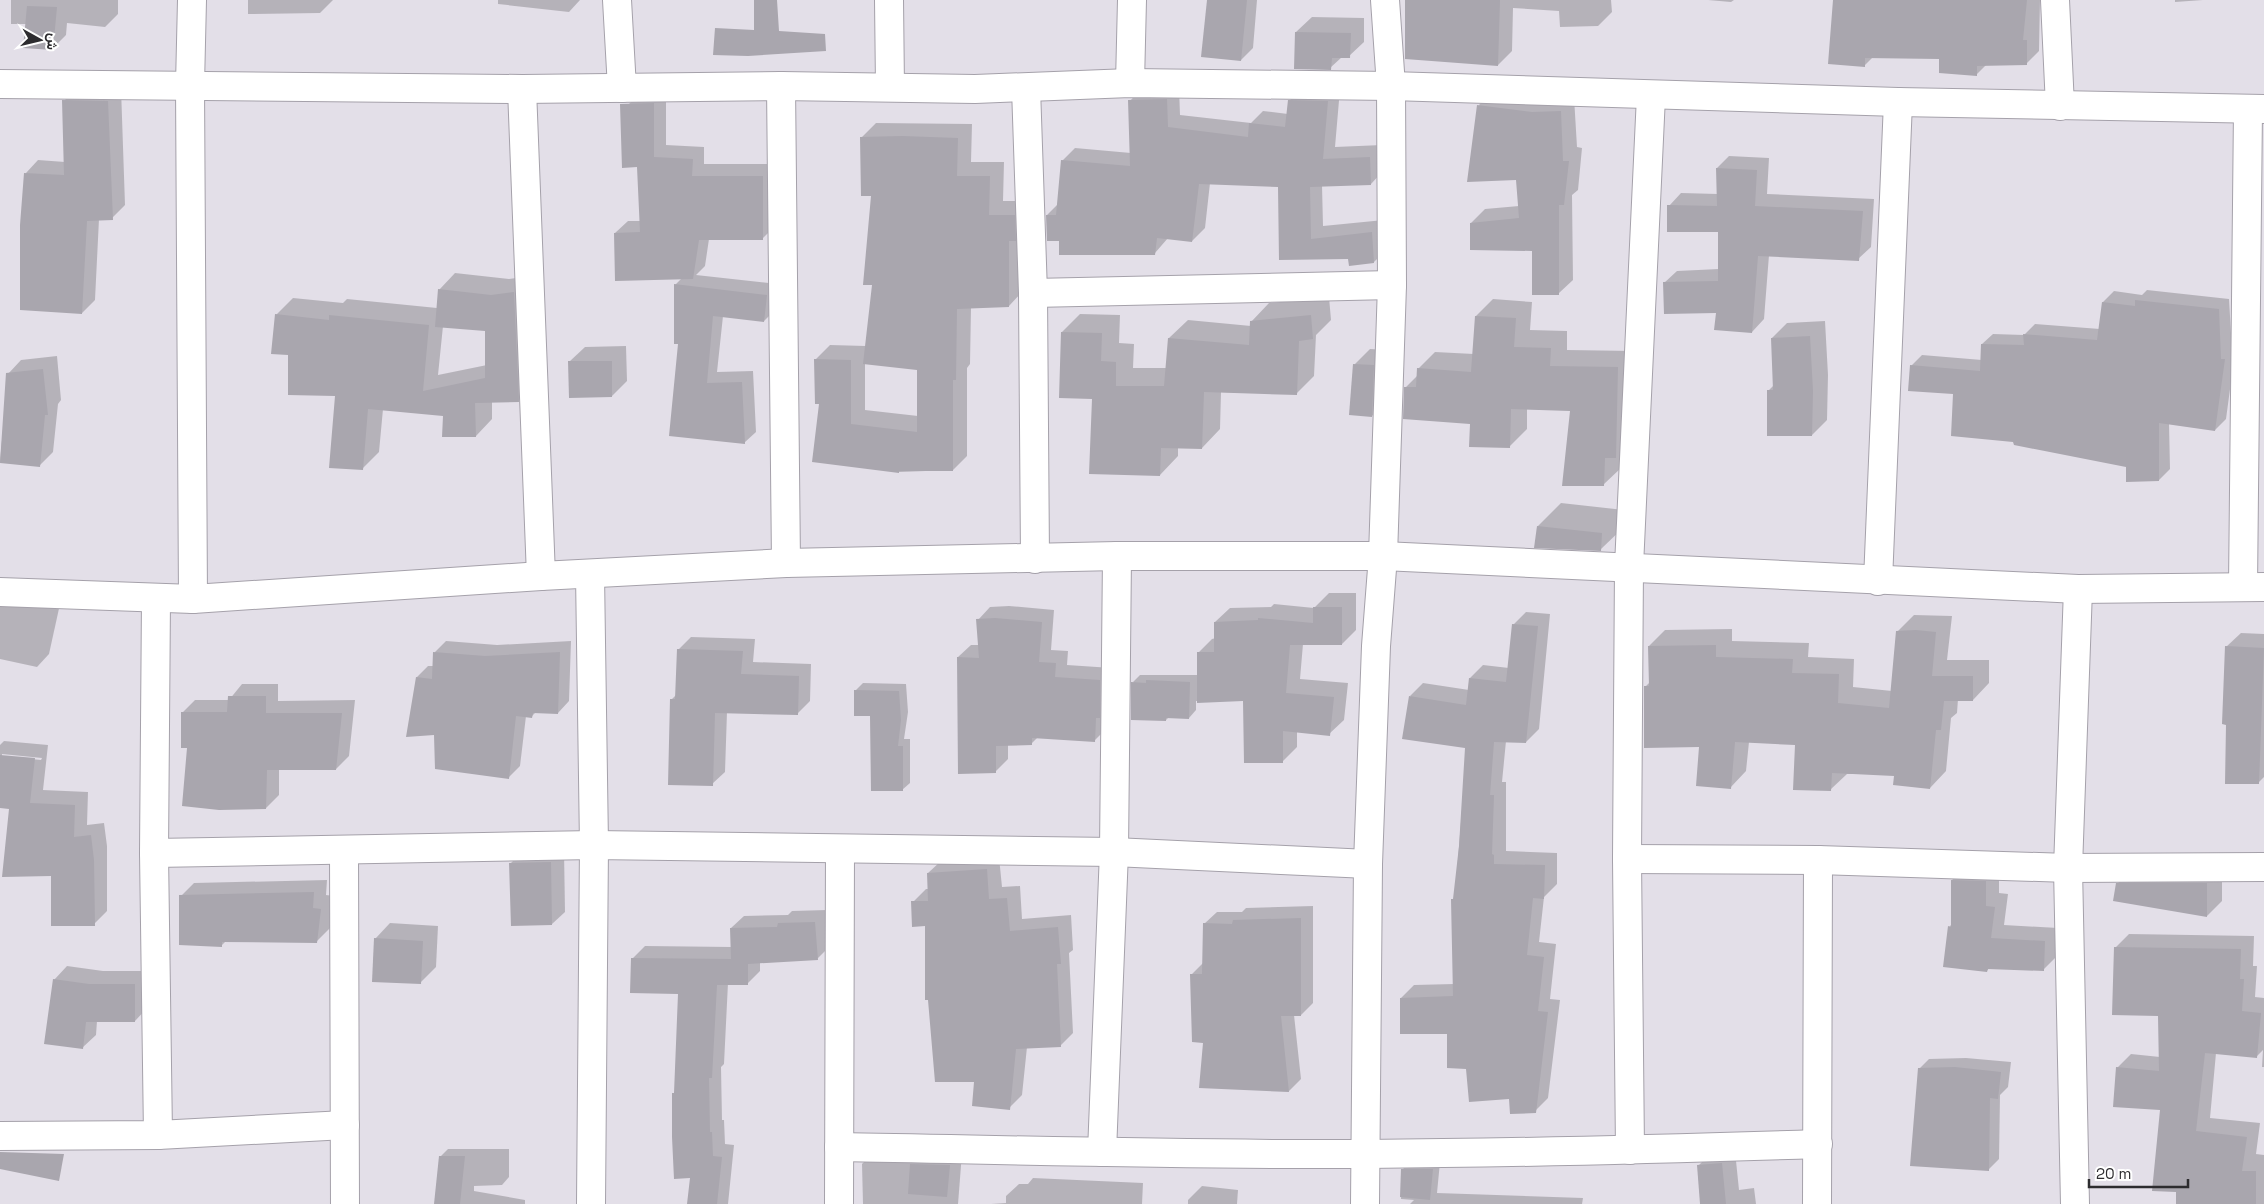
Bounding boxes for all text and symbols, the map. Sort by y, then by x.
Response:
north arrow [15,15,65,65]
text: ش [43,32,63,52]
scale bar [2089,1156,2188,1188]
text: 20 m [2096,1164,2131,1183]

